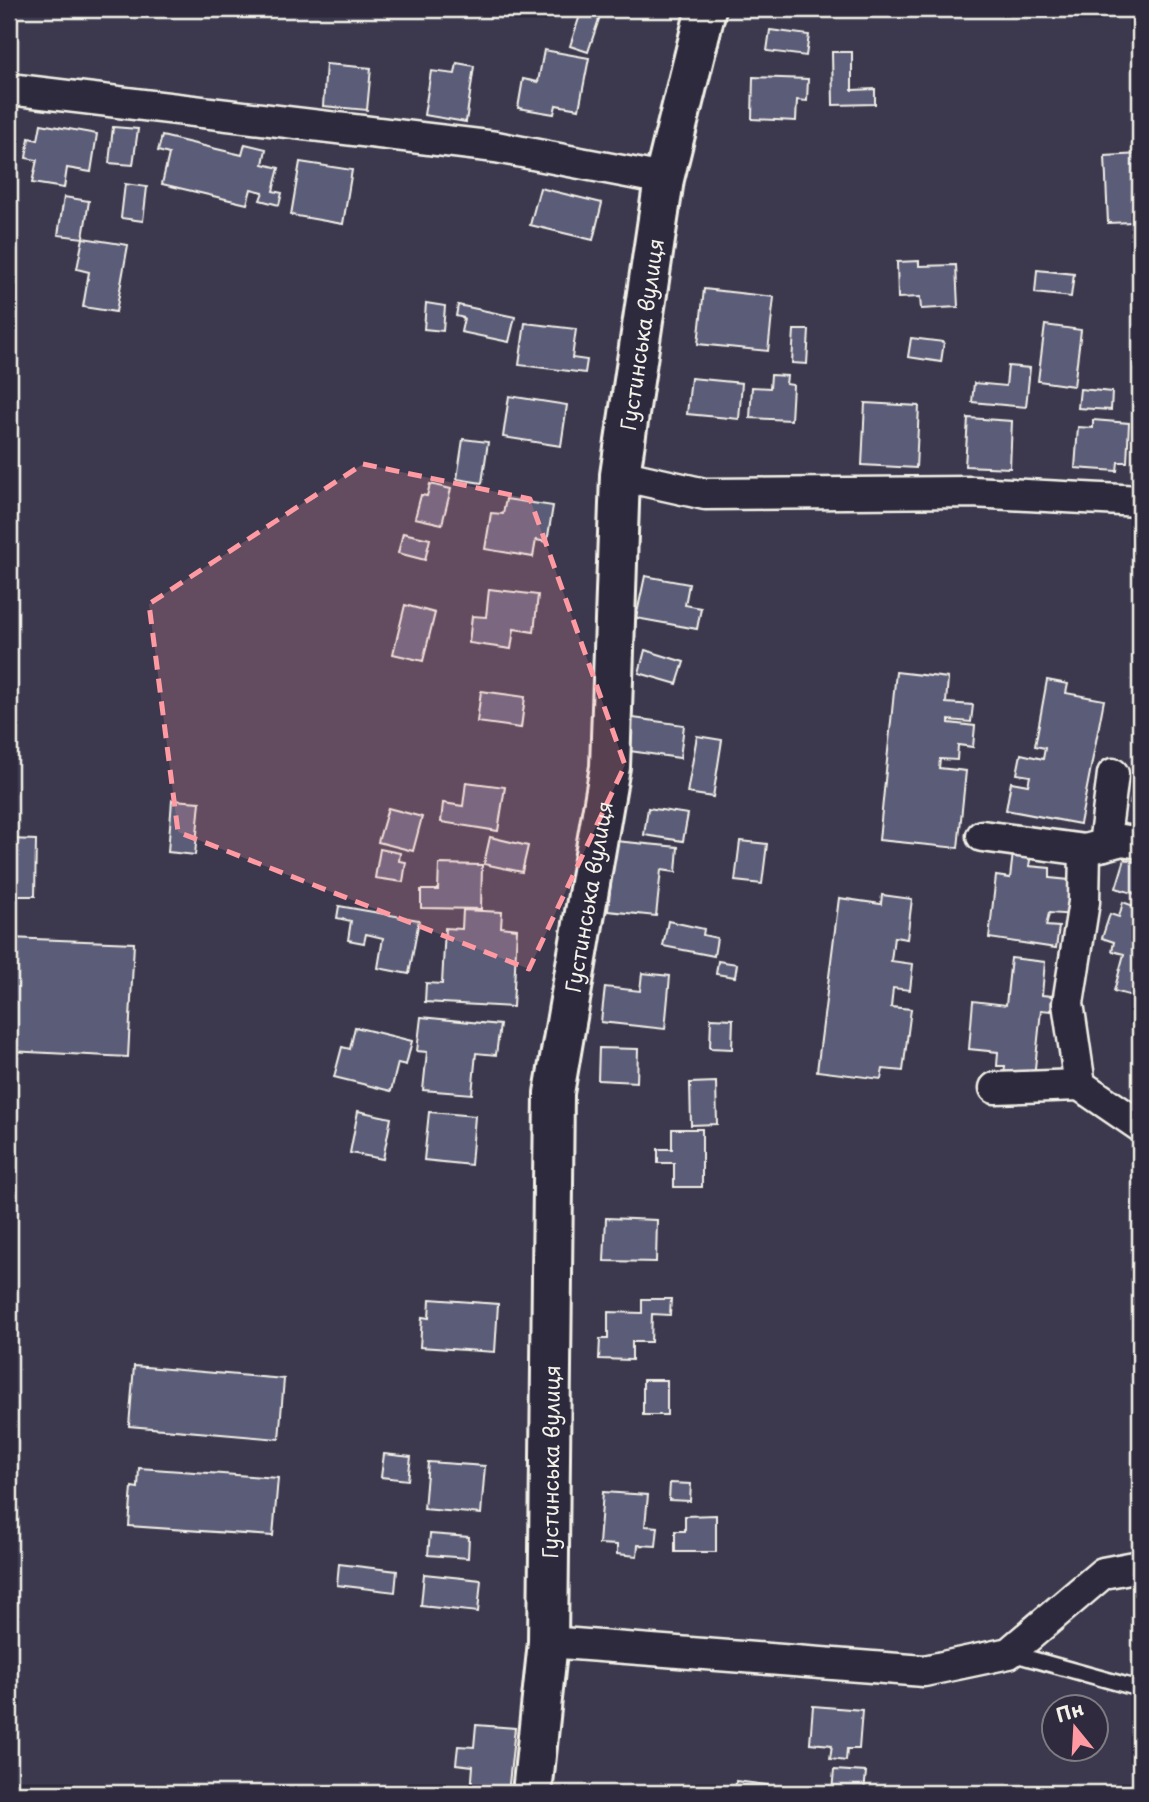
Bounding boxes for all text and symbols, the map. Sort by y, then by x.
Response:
street label: Густинська вулиця [611,236,671,433]
street label: Густинська вулиця [556,799,620,995]
street label: Густинська вулиця [533,1365,567,1559]
text: Пн [1052,1693,1087,1728]
north arrow [1040,1694,1110,1764]

